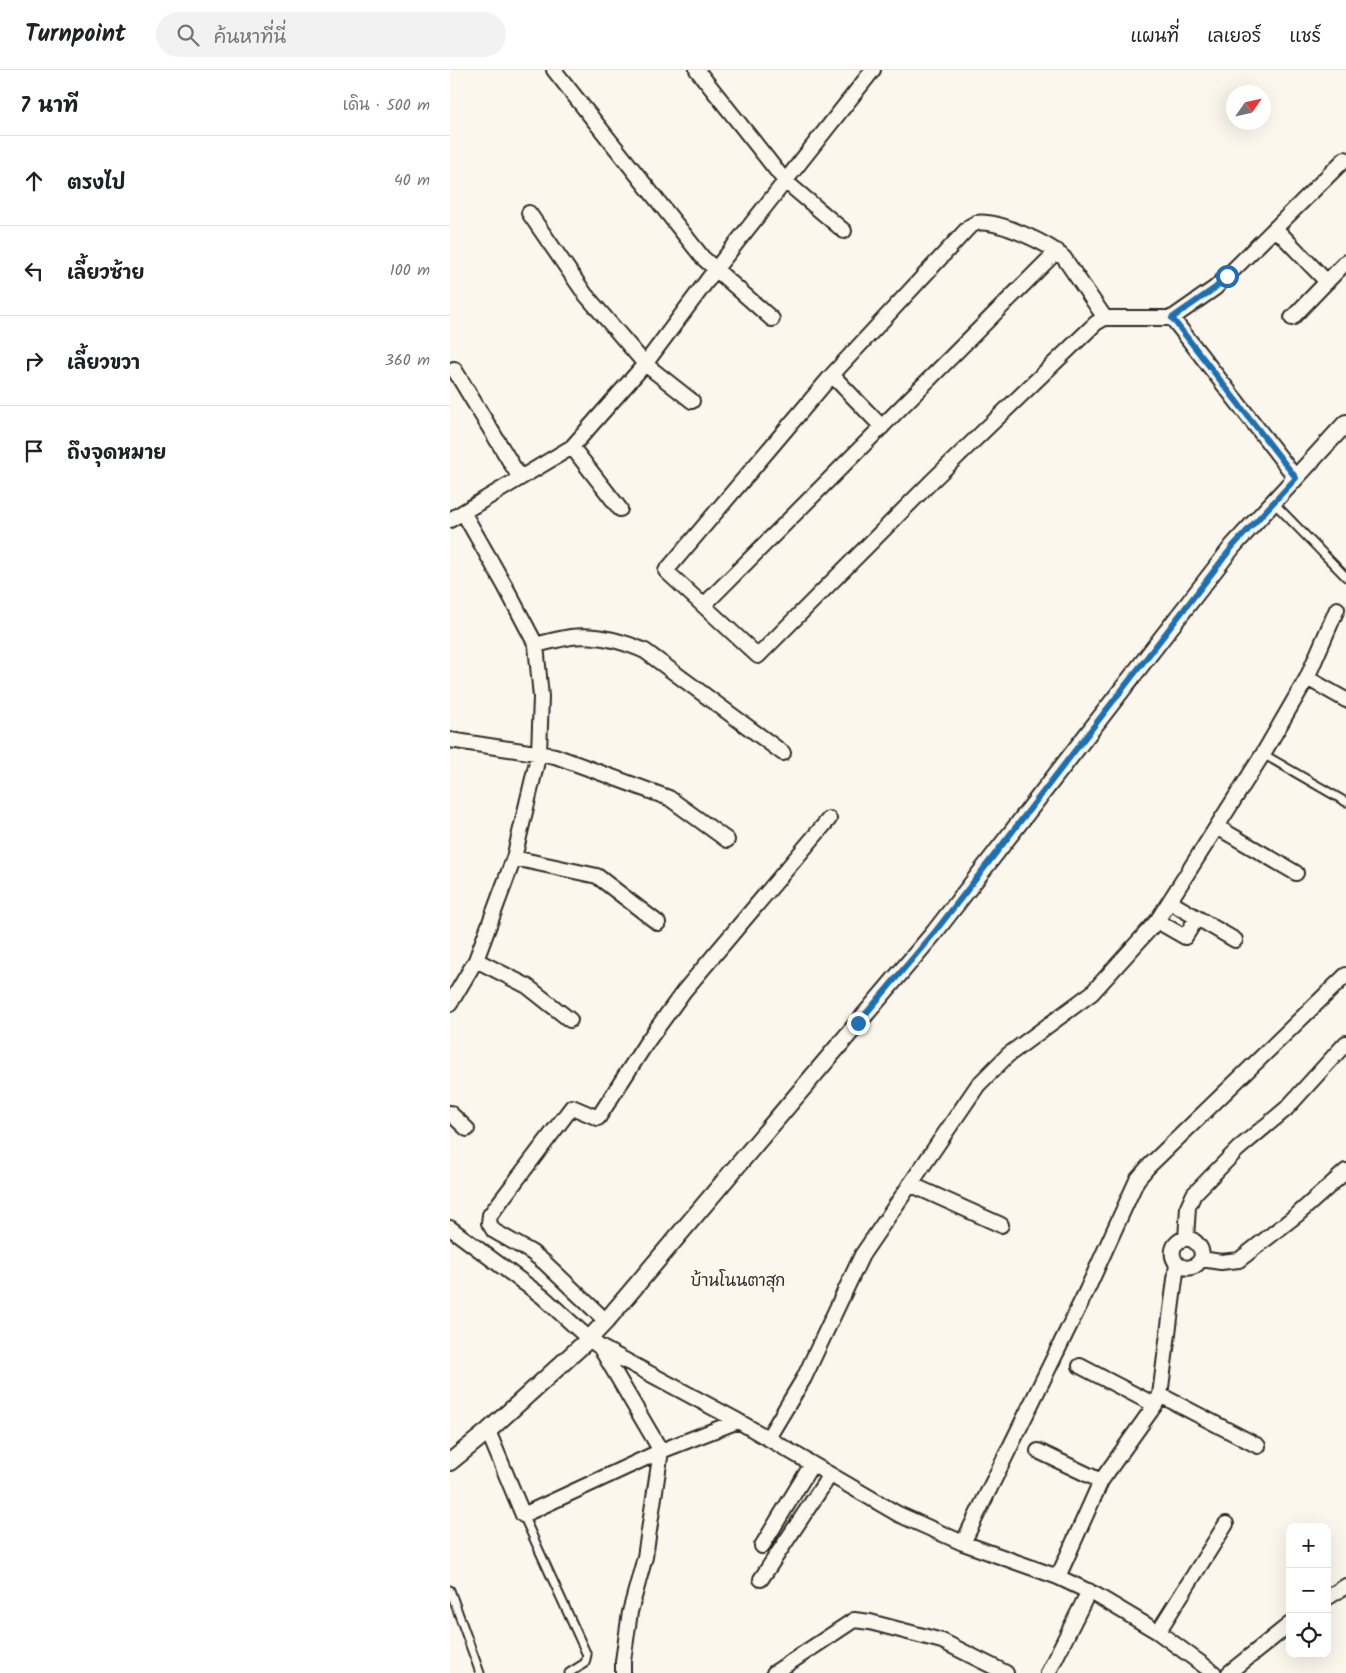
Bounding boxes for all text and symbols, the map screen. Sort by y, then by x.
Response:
search box [156,12,506,57]
text: Turnpoint [25,15,126,54]
icon: search [174,21,202,49]
text: ค้นหาที่นี่ [214,23,286,53]
text: แผนที่ [1131,23,1179,52]
text: เลเยอร์ [1207,23,1261,52]
text: แชร์ [1289,23,1321,52]
north arrow [1226,85,1271,130]
text: 7 นาที [20,90,78,123]
text: เดิน · 500 m [343,93,430,118]
icon: ahead [20,167,48,195]
text: 40 m [394,168,430,193]
text: ตรงไป [67,169,125,199]
icon: left [20,257,48,285]
text: 100 m [390,258,430,283]
text: เลี้ยวซ้าย [67,259,144,289]
route start [1216,265,1239,288]
icon: right [20,347,48,375]
text: 360 m [385,348,430,373]
text: เลี้ยวขวา [67,349,140,379]
icon: arrive [20,437,48,465]
text: ถึงจุดหมาย [67,439,166,469]
route end [847,1012,870,1035]
district label: บ้านโนนตาสุก [691,1269,785,1294]
map controls [1286,1523,1331,1658]
button: + [1286,1523,1331,1568]
button: − [1286,1568,1331,1613]
button: locate [1286,1613,1331,1658]

